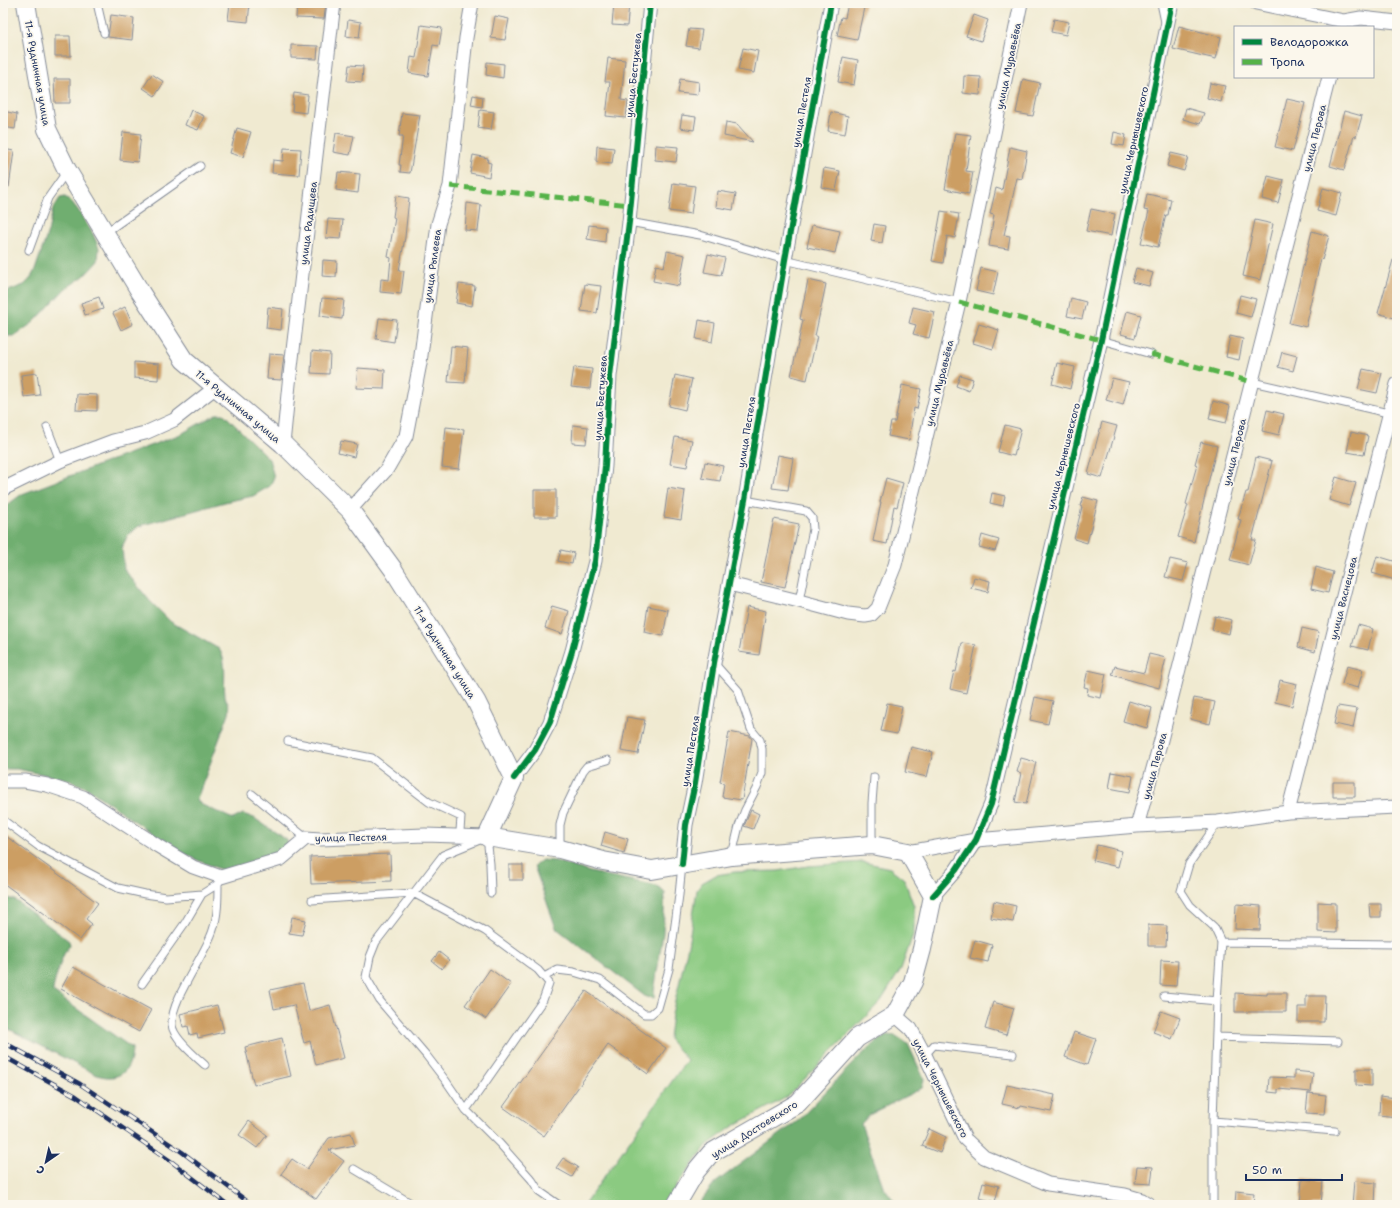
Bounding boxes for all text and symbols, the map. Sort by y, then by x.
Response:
street label: 11-я Рудничная улица [22,19,53,128]
street label: улица Муравьёва [993,21,1024,111]
legend [1234,26,1374,78]
street label: улица Бестужева [623,31,645,118]
text: Велодорожка [1270,34,1349,50]
text: Тропа [1270,54,1305,70]
street label: улица Пестеля [789,76,814,149]
street label: улица Чернышевского [1116,85,1151,195]
street label: улица Перова [1300,102,1329,173]
street label: улица Радищева [297,180,320,266]
street label: улица Рылеева [421,227,444,304]
street label: улица Муравьёва [922,338,957,428]
street label: улица Бестужева [591,354,610,441]
street label: 11-я Рудничная улица [193,367,283,446]
street label: улица Пестеля [734,396,759,469]
street label: улица Чернышевского [1044,401,1083,511]
street label: улица Перова [1220,416,1249,487]
street label: улица Васнецова [1327,554,1360,641]
street label: 11-я Рудничная улица [411,603,479,702]
street label: улица Пестеля [678,715,703,788]
street label: улица Перова [1139,730,1170,801]
street label: улица Пестеля [315,830,387,845]
street label: улица Чернышевского [910,1036,971,1140]
street label: улица Достоевского [709,1098,800,1161]
north arrow [26,1142,66,1182]
scale bar [1246,1156,1342,1182]
text: С [33,1162,48,1178]
text: 50 m [1252,1162,1282,1178]

